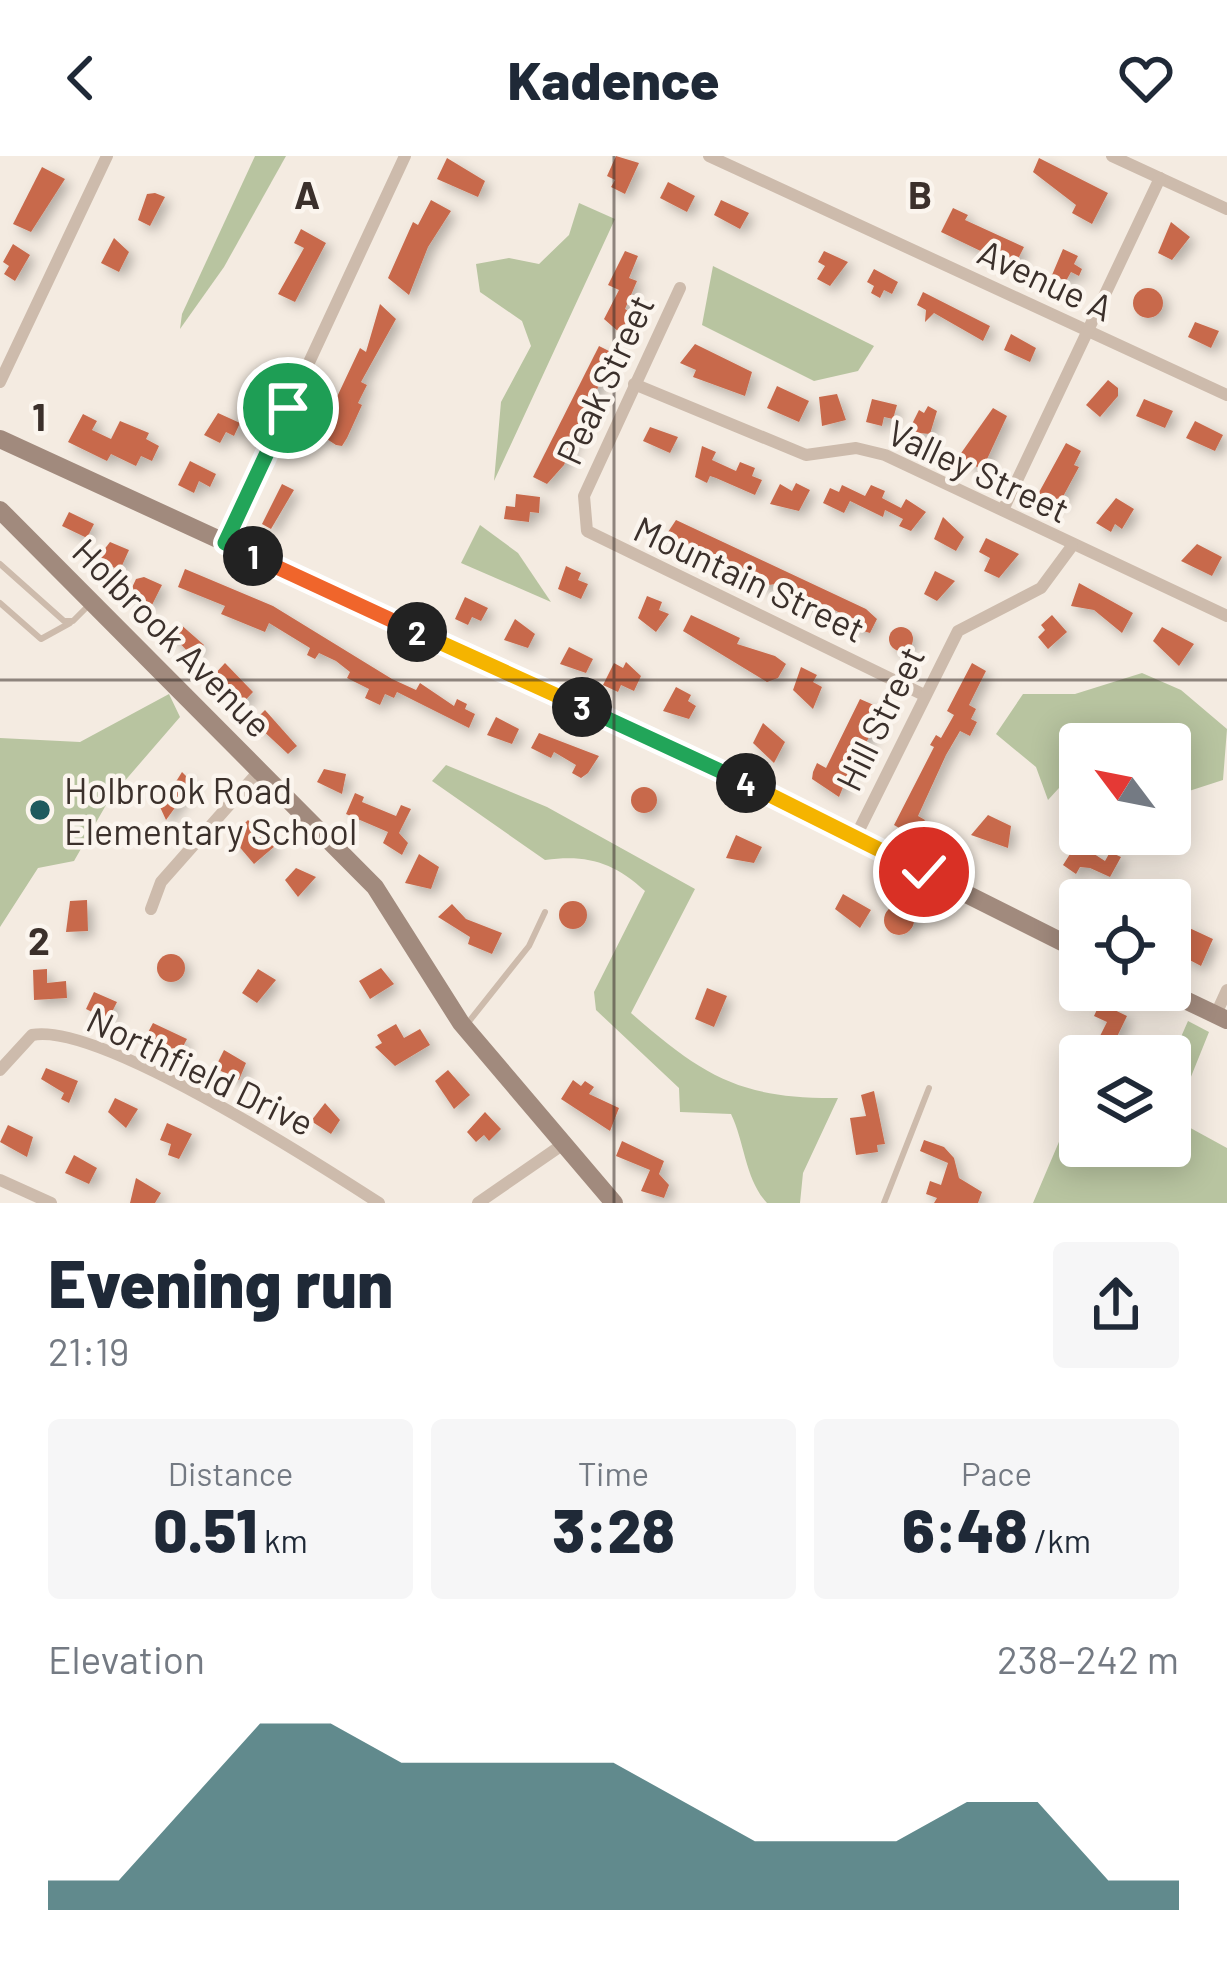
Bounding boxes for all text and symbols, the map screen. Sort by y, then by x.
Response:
icon: back [48,45,114,111]
icon: heart [1113,45,1179,111]
text: Kadence [508,46,719,111]
text: A [294,170,320,217]
text: B [908,170,932,217]
street label: Avenue A [972,229,1120,329]
street label: Peak Street [546,288,662,470]
pin [237,357,339,459]
icon: arrive [255,375,321,441]
text: 1 [32,392,46,439]
street label: Valley Street [881,409,1077,531]
street label: Mountain Street [628,506,872,650]
pin: 1 [223,526,283,586]
street label: Holbrook Avenue [65,529,281,745]
text: 1 [247,536,259,576]
pin: 2 [387,602,447,662]
text: 2 [408,612,426,652]
street label: Hill Street [826,639,932,797]
pin: 3 [552,677,612,737]
text: 3 [573,687,591,727]
north arrow [1059,723,1191,855]
map controls [1059,723,1191,1167]
pin: 4 [716,753,776,813]
text: 4 [736,763,756,803]
place label: Holbrook Road Elementary School [64,768,357,852]
marker: Holbrook Road Elementary School [27,797,53,823]
pin [873,821,975,923]
icon: check [891,839,957,905]
button: locate [1059,879,1191,1011]
text: 2 [28,916,50,963]
street label: Northfield Drive [81,997,321,1143]
button: layers [1059,1035,1191,1167]
text: Evening run [48,1242,393,1321]
button: share [1053,1242,1179,1368]
text: 21:19 [48,1327,129,1374]
text: Distance [168,1453,293,1493]
text: Time [578,1453,649,1493]
text: Pace [961,1453,1032,1493]
text: 0.51 [153,1493,257,1565]
text: 3:28 [552,1493,675,1565]
text: 6:48 [902,1493,1027,1565]
text: km [257,1520,308,1560]
text: /km [1027,1520,1091,1560]
text: Elevation [48,1635,205,1682]
text: 238–242 m [997,1635,1179,1682]

